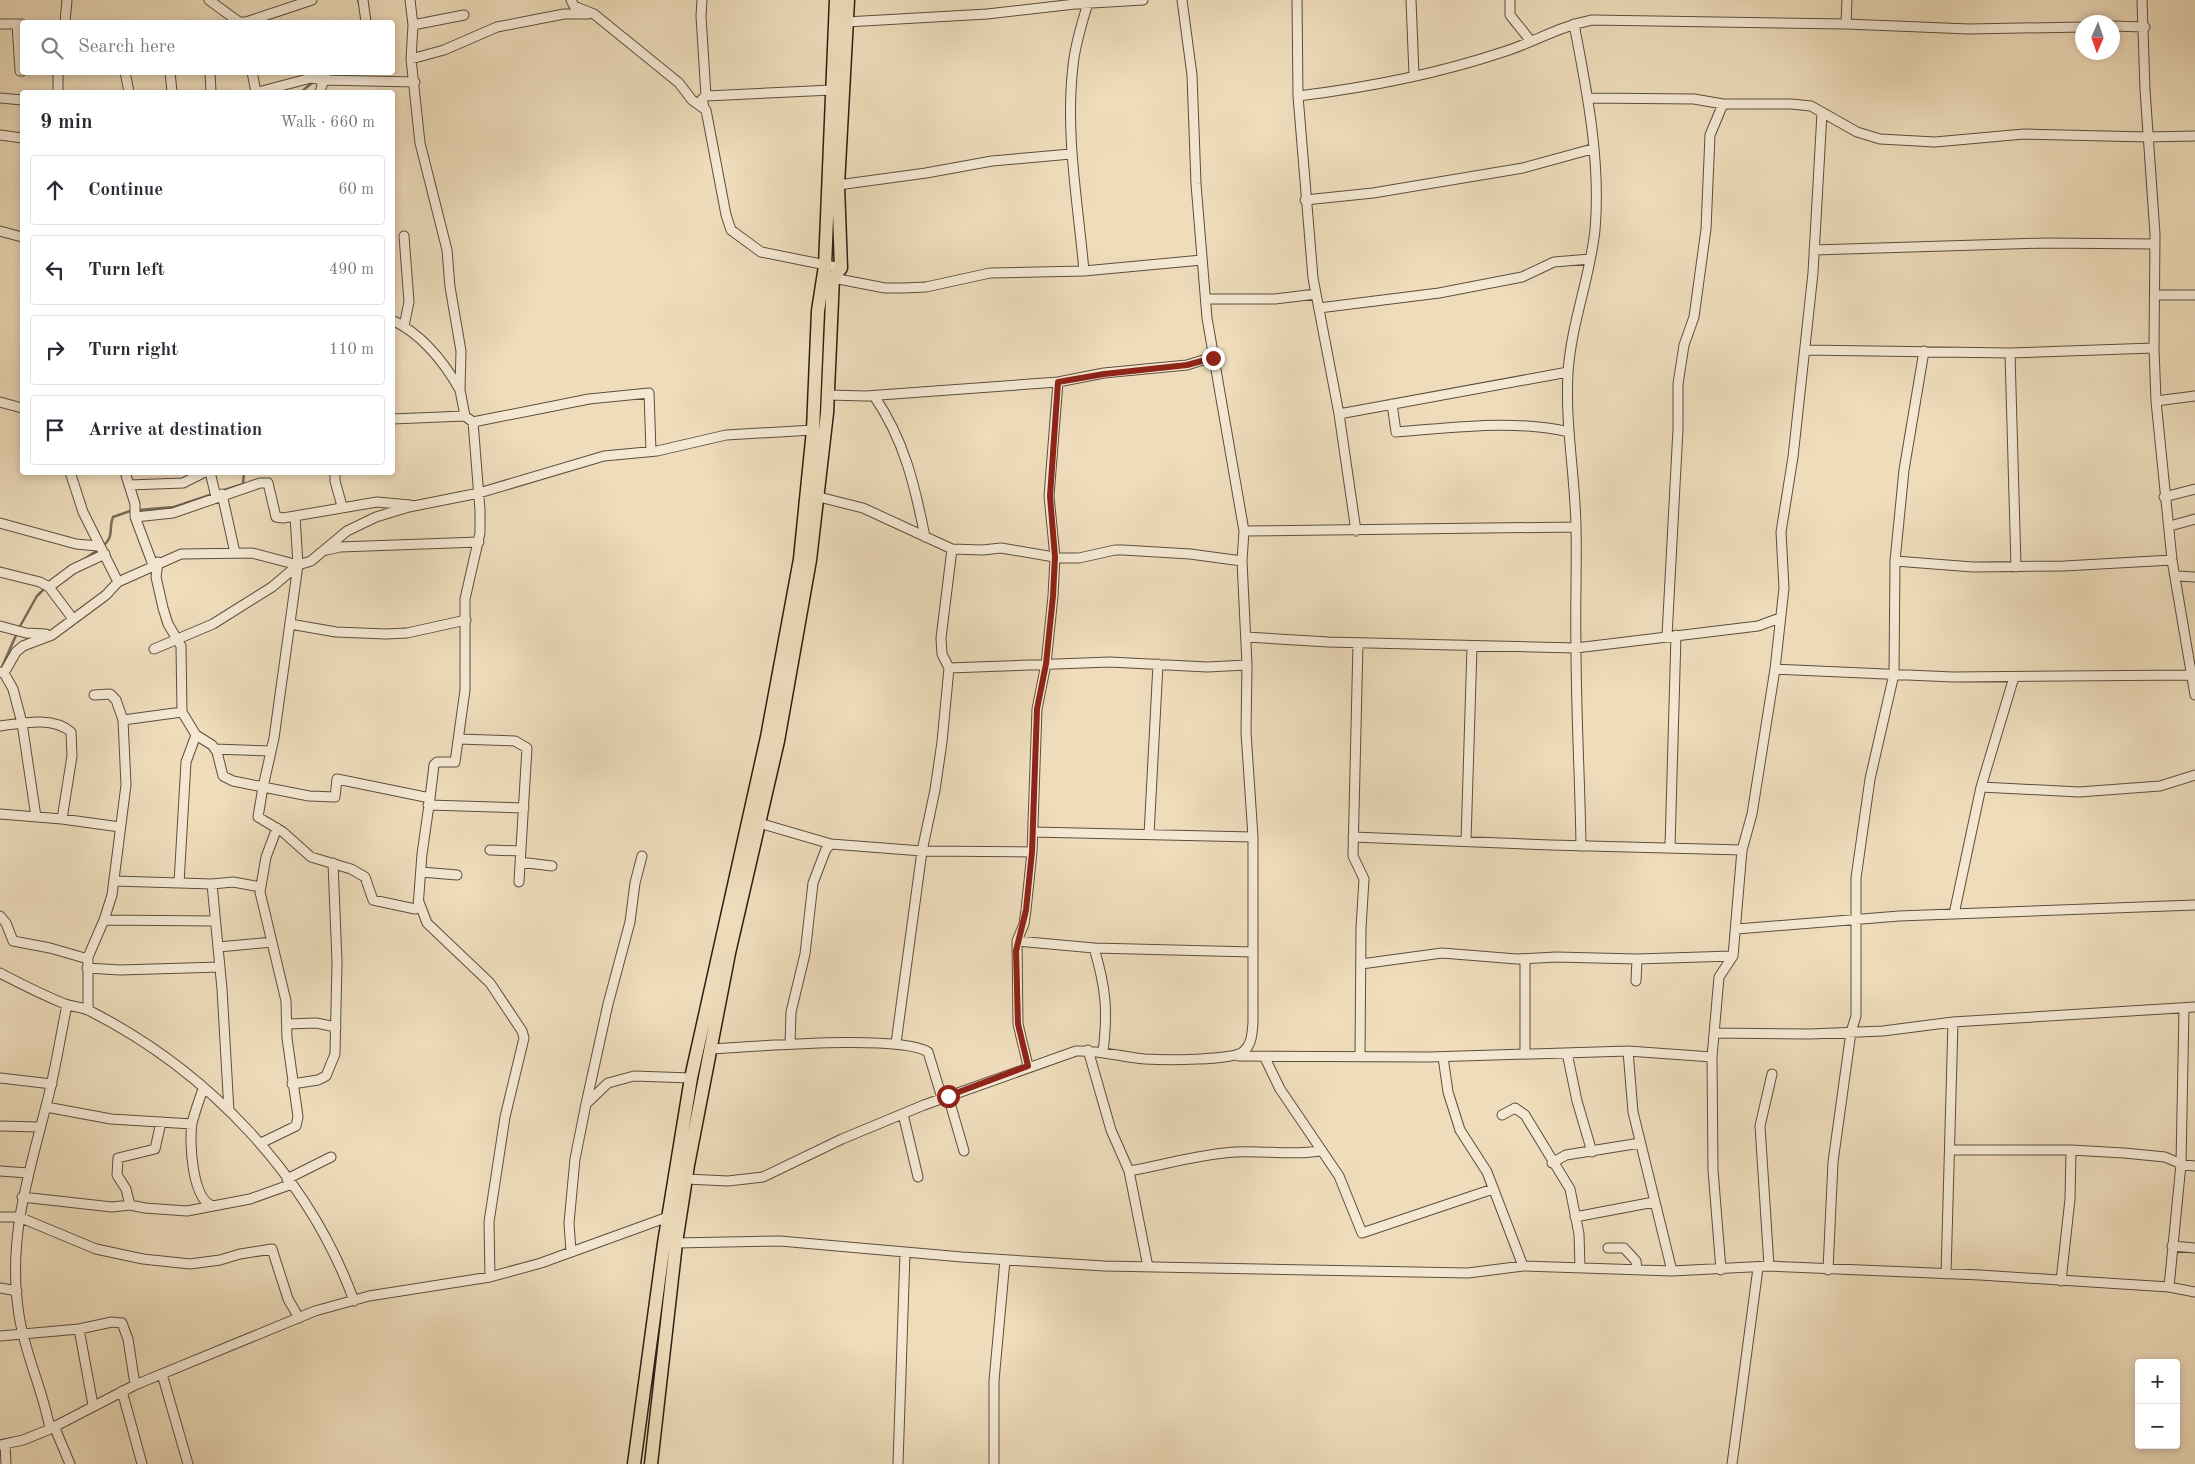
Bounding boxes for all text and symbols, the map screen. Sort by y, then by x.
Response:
north arrow [2075,15,2120,60]
search box [20,20,395,75]
icon: search [38,34,66,62]
text: Search here [78,38,175,57]
text: 9 min [40,112,93,133]
text: Walk · 660 m [280,115,375,131]
icon: ahead [41,176,69,204]
text: Continue [88,181,163,200]
text: 60 m [338,182,374,198]
icon: left [41,256,69,284]
text: Turn left [88,261,165,280]
text: 490 m [329,262,374,278]
icon: right [41,336,69,364]
text: Turn right [88,341,178,360]
text: 110 m [329,342,374,358]
route end [1202,347,1225,370]
icon: arrive [41,416,69,444]
text: Arrive at destination [88,421,262,440]
route start [937,1085,960,1108]
map controls [2135,1359,2180,1449]
button: + [2135,1359,2180,1404]
button: − [2135,1404,2180,1449]

